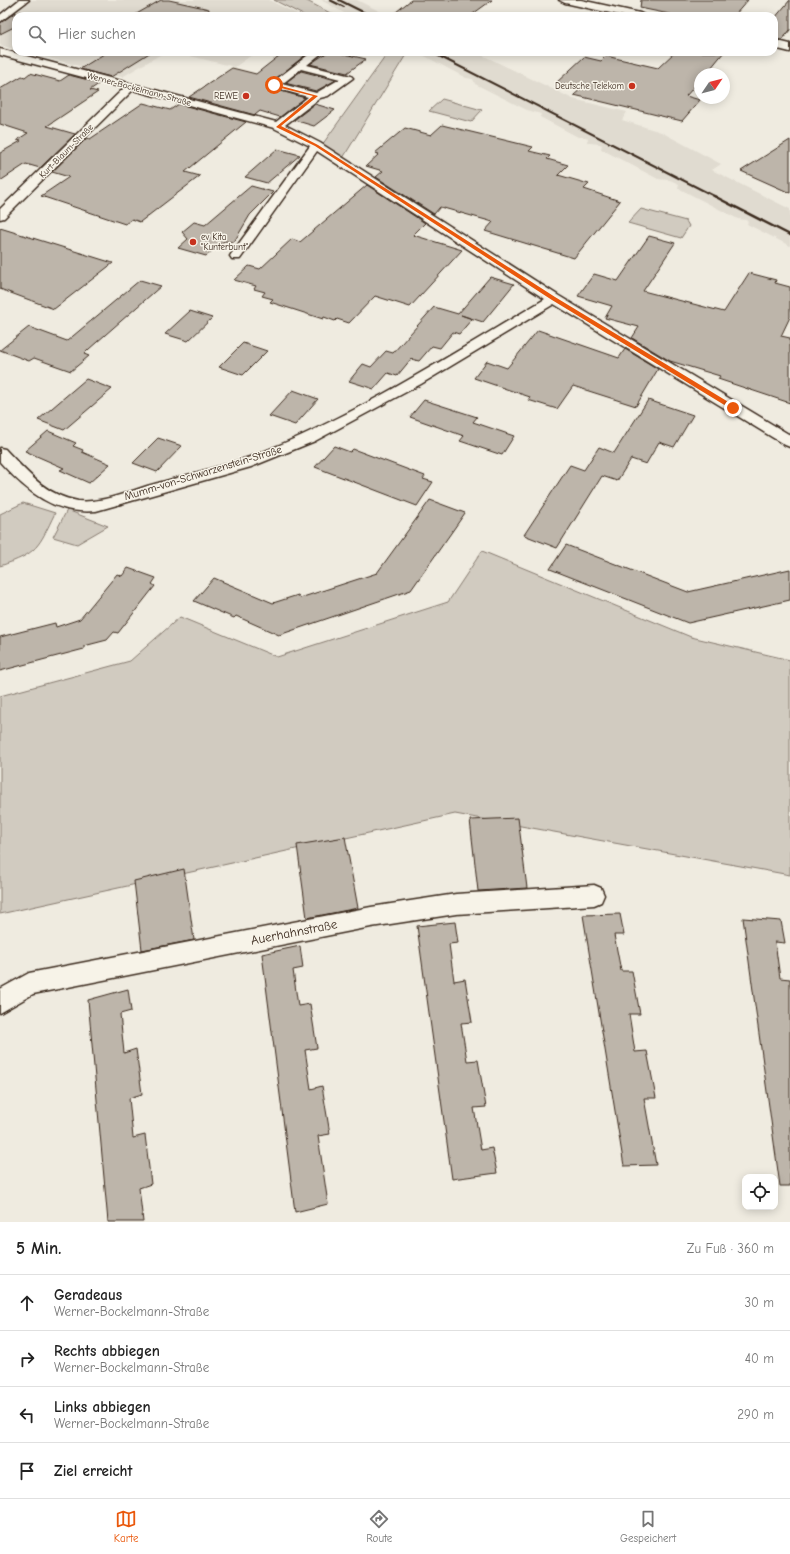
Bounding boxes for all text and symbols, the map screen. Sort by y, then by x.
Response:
search box [12,12,778,56]
icon: search [26,23,48,45]
text: Hier suchen [58,25,136,43]
north arrow [694,68,730,104]
street label: Werner-Bockelmann-Straße [86,70,193,108]
route start [265,76,283,94]
place label: Deutsche Telekom [555,81,624,91]
marker: Deutsche Telekom [627,81,637,91]
place label: REWE [214,91,239,101]
marker: REWE [241,91,251,101]
street label: Kurt-Blaum-Straße [37,122,95,180]
place label: ev Kita "Kunterbunt" [201,232,248,252]
marker: ev Kita "Kunterbunt" [188,237,198,247]
route end [724,399,742,417]
street label: Mumm-von-Schwarzenstein-Straße [123,443,284,503]
street label: Auerhahnstraße [249,916,339,948]
map controls [742,1174,778,1210]
button: locate [742,1174,778,1210]
text: 5 Min. [16,1239,61,1258]
text: Zu Fuß · 360 m [687,1241,774,1256]
text: Geradeaus [54,1286,122,1304]
icon: ahead [16,1292,38,1314]
text: 30 m [744,1295,774,1310]
text: Werner-Bockelmann-Straße [54,1304,209,1319]
text: Rechts abbiegen [54,1342,160,1360]
icon: right [16,1348,38,1370]
text: 40 m [745,1351,774,1366]
text: Werner-Bockelmann-Straße [54,1360,209,1375]
text: Links abbiegen [54,1398,151,1416]
icon: left [16,1404,38,1426]
text: 290 m [737,1407,774,1422]
text: Werner-Bockelmann-Straße [54,1416,209,1431]
icon: arrive [16,1460,38,1482]
text: Ziel erreicht [54,1462,132,1480]
tab: Karte [114,1508,138,1545]
tab: Route [366,1508,392,1545]
tab: Gespeichert [620,1508,676,1545]

